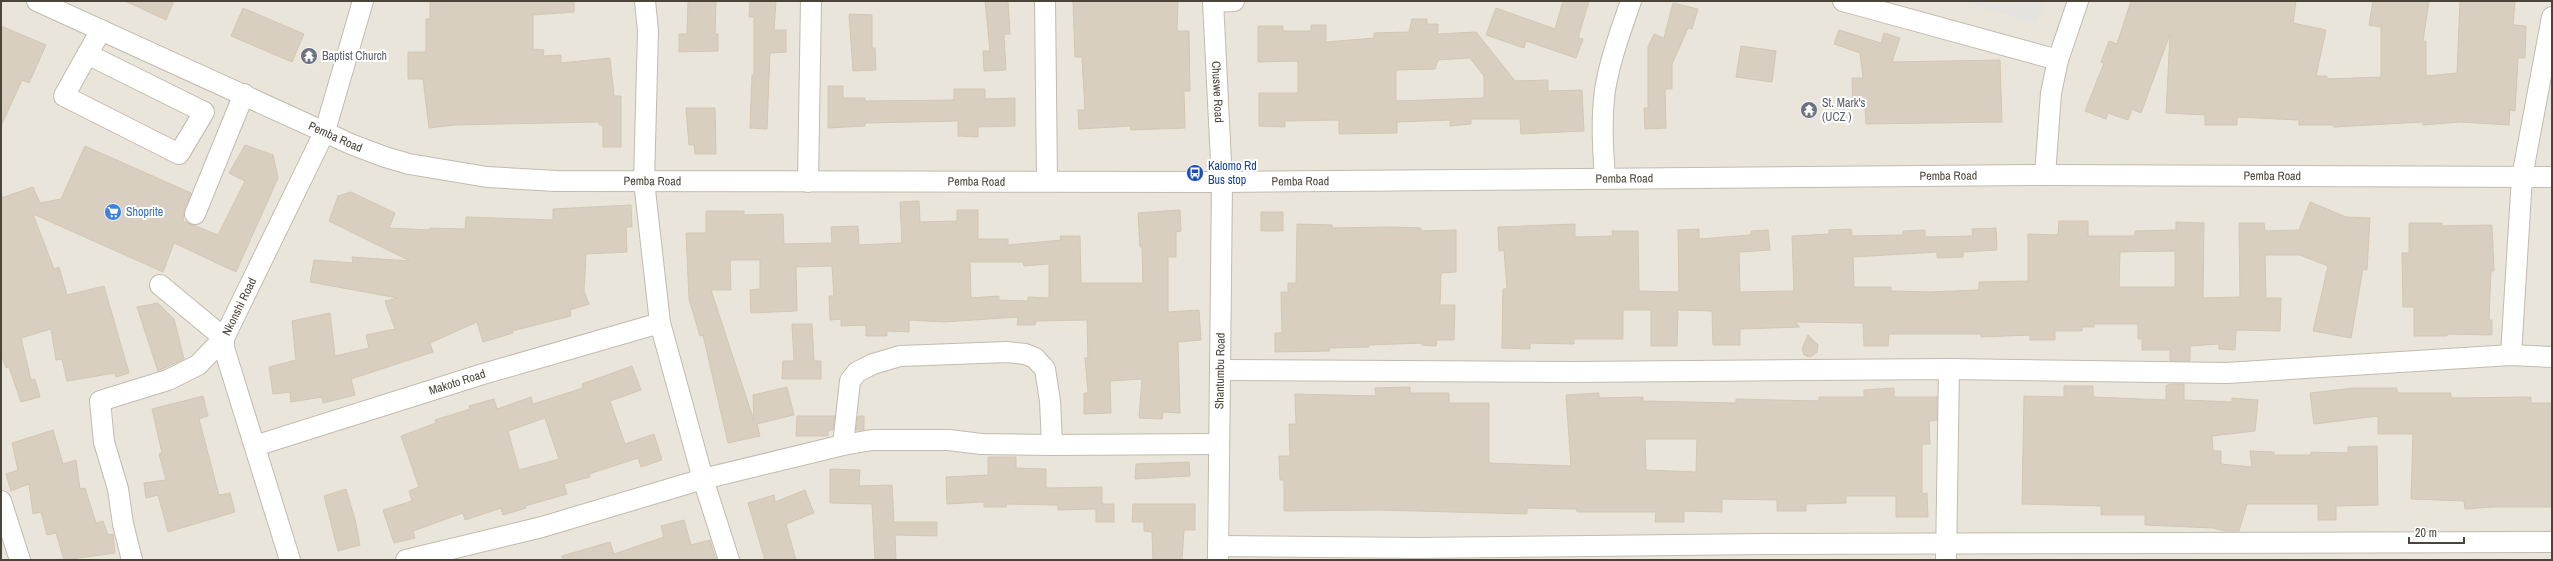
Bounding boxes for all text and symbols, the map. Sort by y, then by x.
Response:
temple icon: Baptist Church [299,46,319,66]
place label: Baptist Church [322,48,387,64]
street label: Chuswe Road [1208,61,1227,123]
place label: St. Mark's (UCZ ) [1822,95,1866,125]
temple icon: St. Mark's (UCZ ) [1799,100,1819,120]
street label: Pemba Road [306,118,365,156]
place label: Kalomo Rd Bus stop [1208,158,1257,188]
bus stop icon: Kalomo Rd Bus stop [1185,163,1205,183]
street label: Pemba Road [1920,168,1977,184]
street label: Pemba Road [2244,168,2301,184]
street label: Pemba Road [1596,170,1653,187]
street label: Pemba Road [624,173,681,189]
street label: Pemba Road [1272,173,1329,190]
street label: Pemba Road [948,174,1005,190]
supermarket icon: Shoprite [103,202,123,222]
place label: Shoprite [126,204,163,220]
street label: Nkonshi Road [218,275,260,338]
street label: Shantumbu Road [1211,333,1229,409]
street label: Makoto Road [427,366,488,399]
scale bar [2409,519,2464,545]
text: 20 m [2415,525,2437,541]

